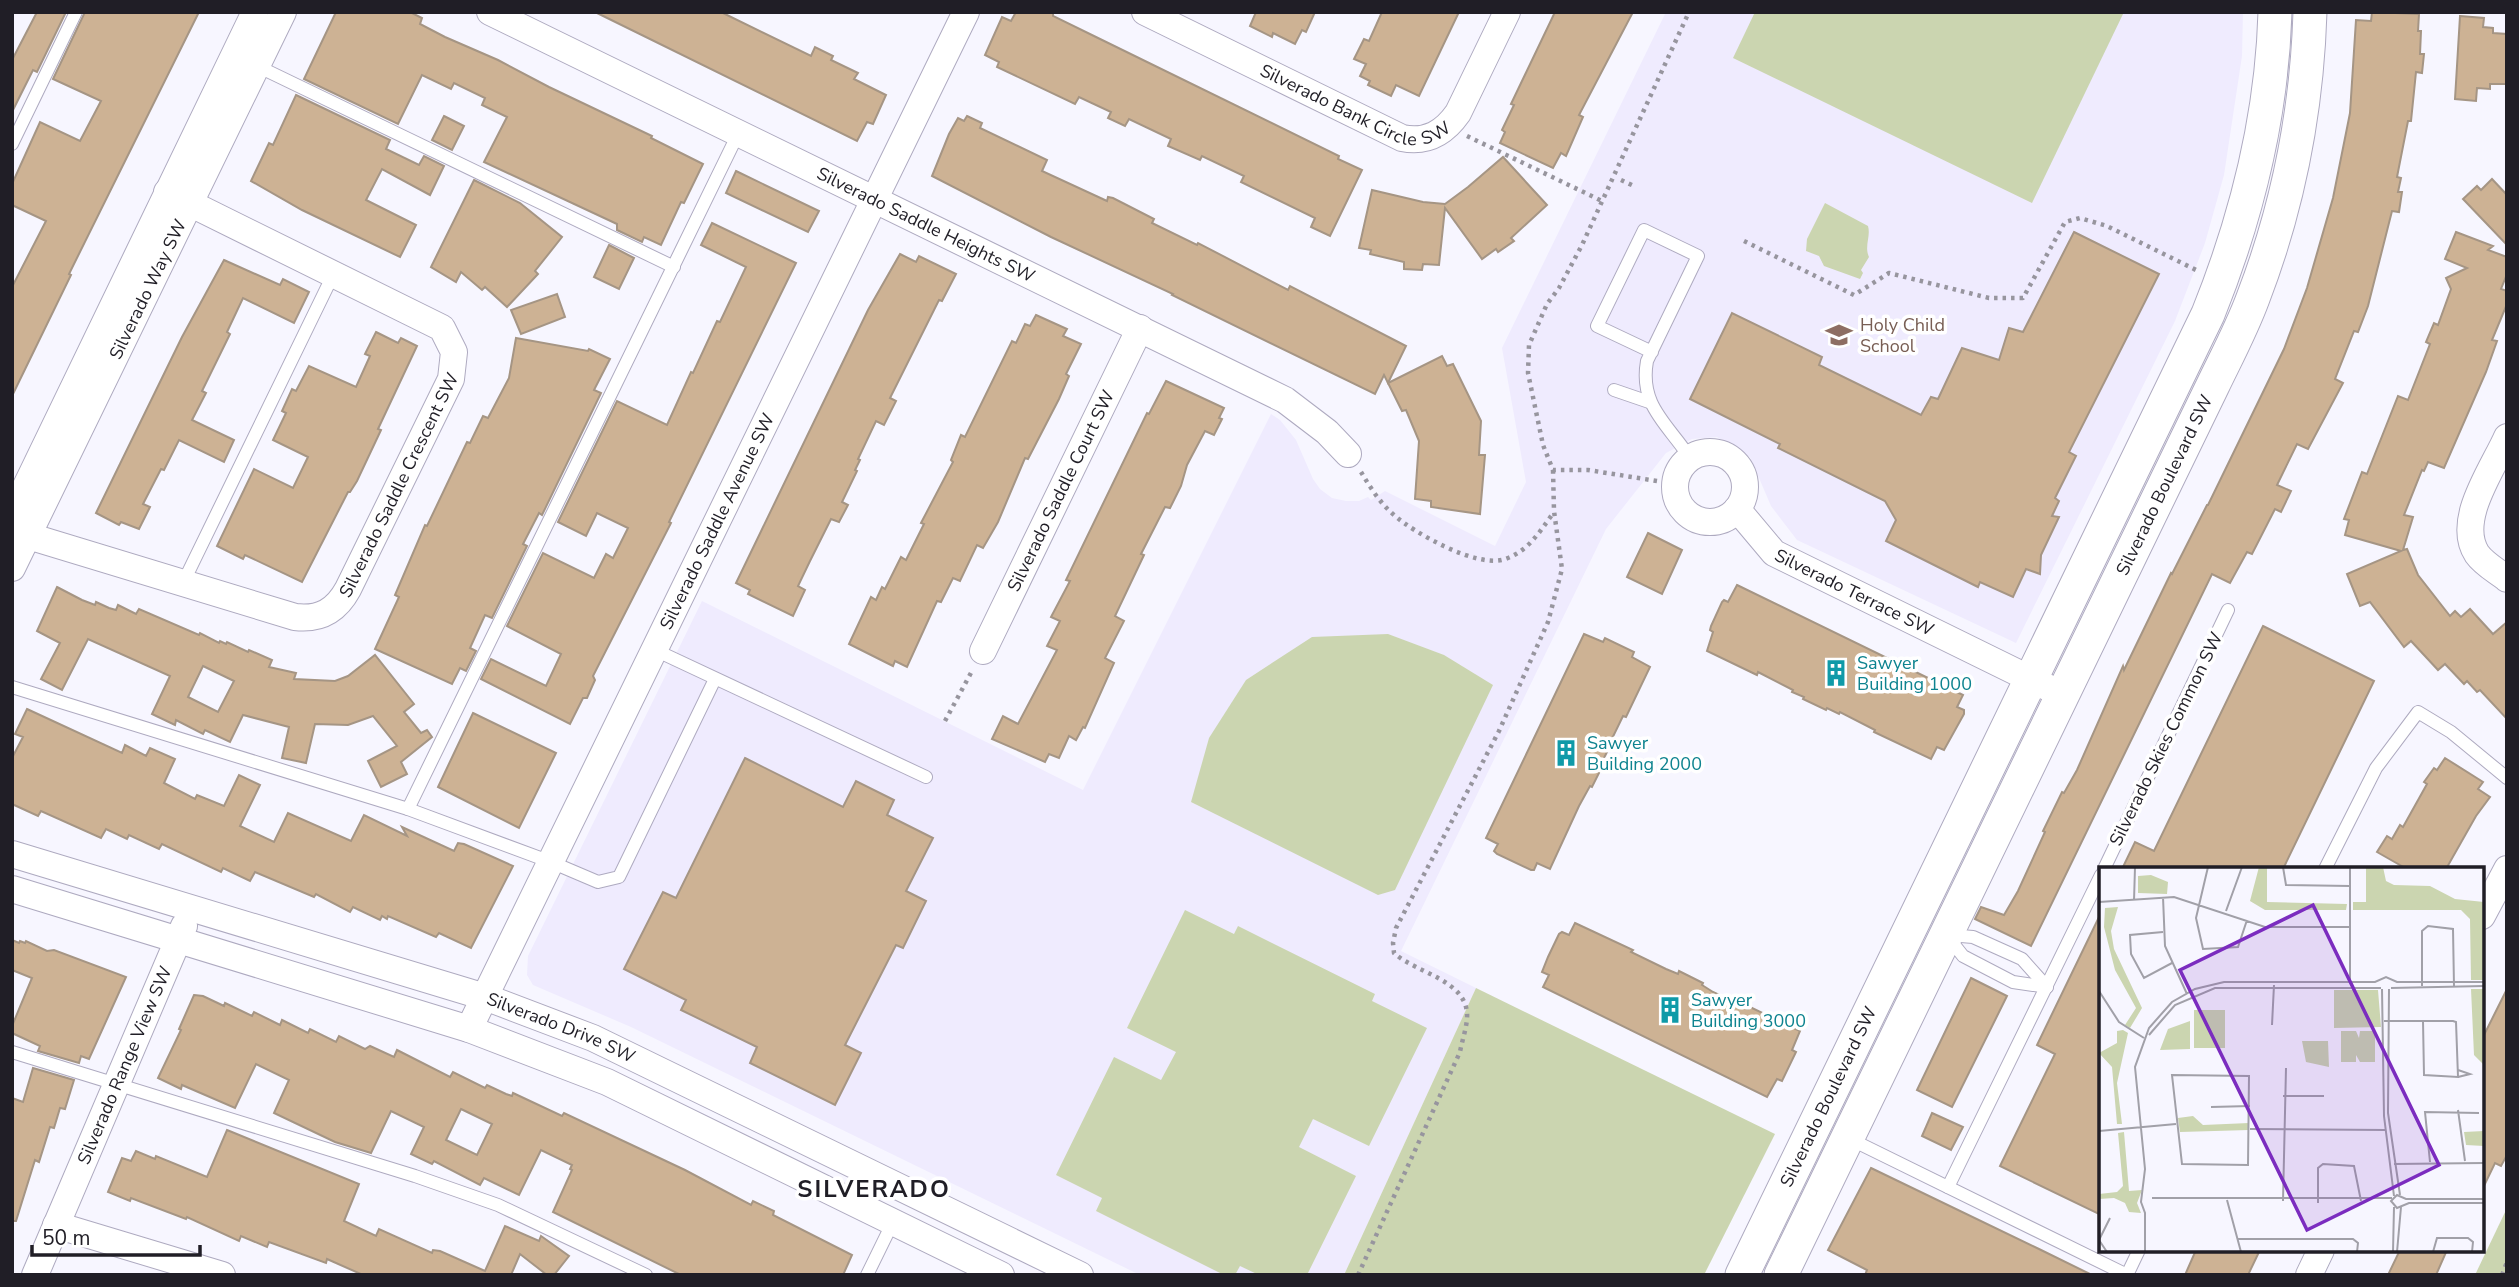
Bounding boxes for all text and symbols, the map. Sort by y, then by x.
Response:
street label: Silverado Bank Circle SW [1256,58,1456,151]
street label: Silverado Saddle Heights SW [813,161,1039,288]
street label: Silverado Way SW [104,215,192,363]
place label: Holy Child School [1860,313,1945,358]
school or university icon: Holy Child School [1824,320,1854,350]
street label: Silverado Saddle Crescent SW [334,368,464,602]
street label: Silverado Saddle Court SW [1002,386,1120,596]
street label: Silverado Boulevard SW [2110,391,2219,579]
street label: Silverado Saddle Avenue SW [654,409,780,634]
street label: Silverado Terrace SW [1771,543,1938,642]
street label: Silverado Skies Common SW [2104,628,2228,850]
place label: Sawyer Building 1000 [1857,651,1972,696]
building icon: Sawyer Building 1000 [1821,658,1851,688]
place label: Sawyer Building 2000 [1587,731,1702,776]
building icon: Sawyer Building 2000 [1551,738,1581,768]
inset map [2099,867,2484,1252]
street label: Silverado Range View SW [72,962,178,1168]
street label: Silverado Drive SW [483,987,639,1069]
place label: Sawyer Building 3000 [1691,988,1806,1033]
building icon: Sawyer Building 3000 [1655,995,1685,1025]
street label: Silverado Boulevard SW [1774,1002,1882,1191]
district label: SILVERADO [797,1173,951,1205]
scale bar [32,1214,200,1258]
text: 50 m [42,1224,91,1252]

